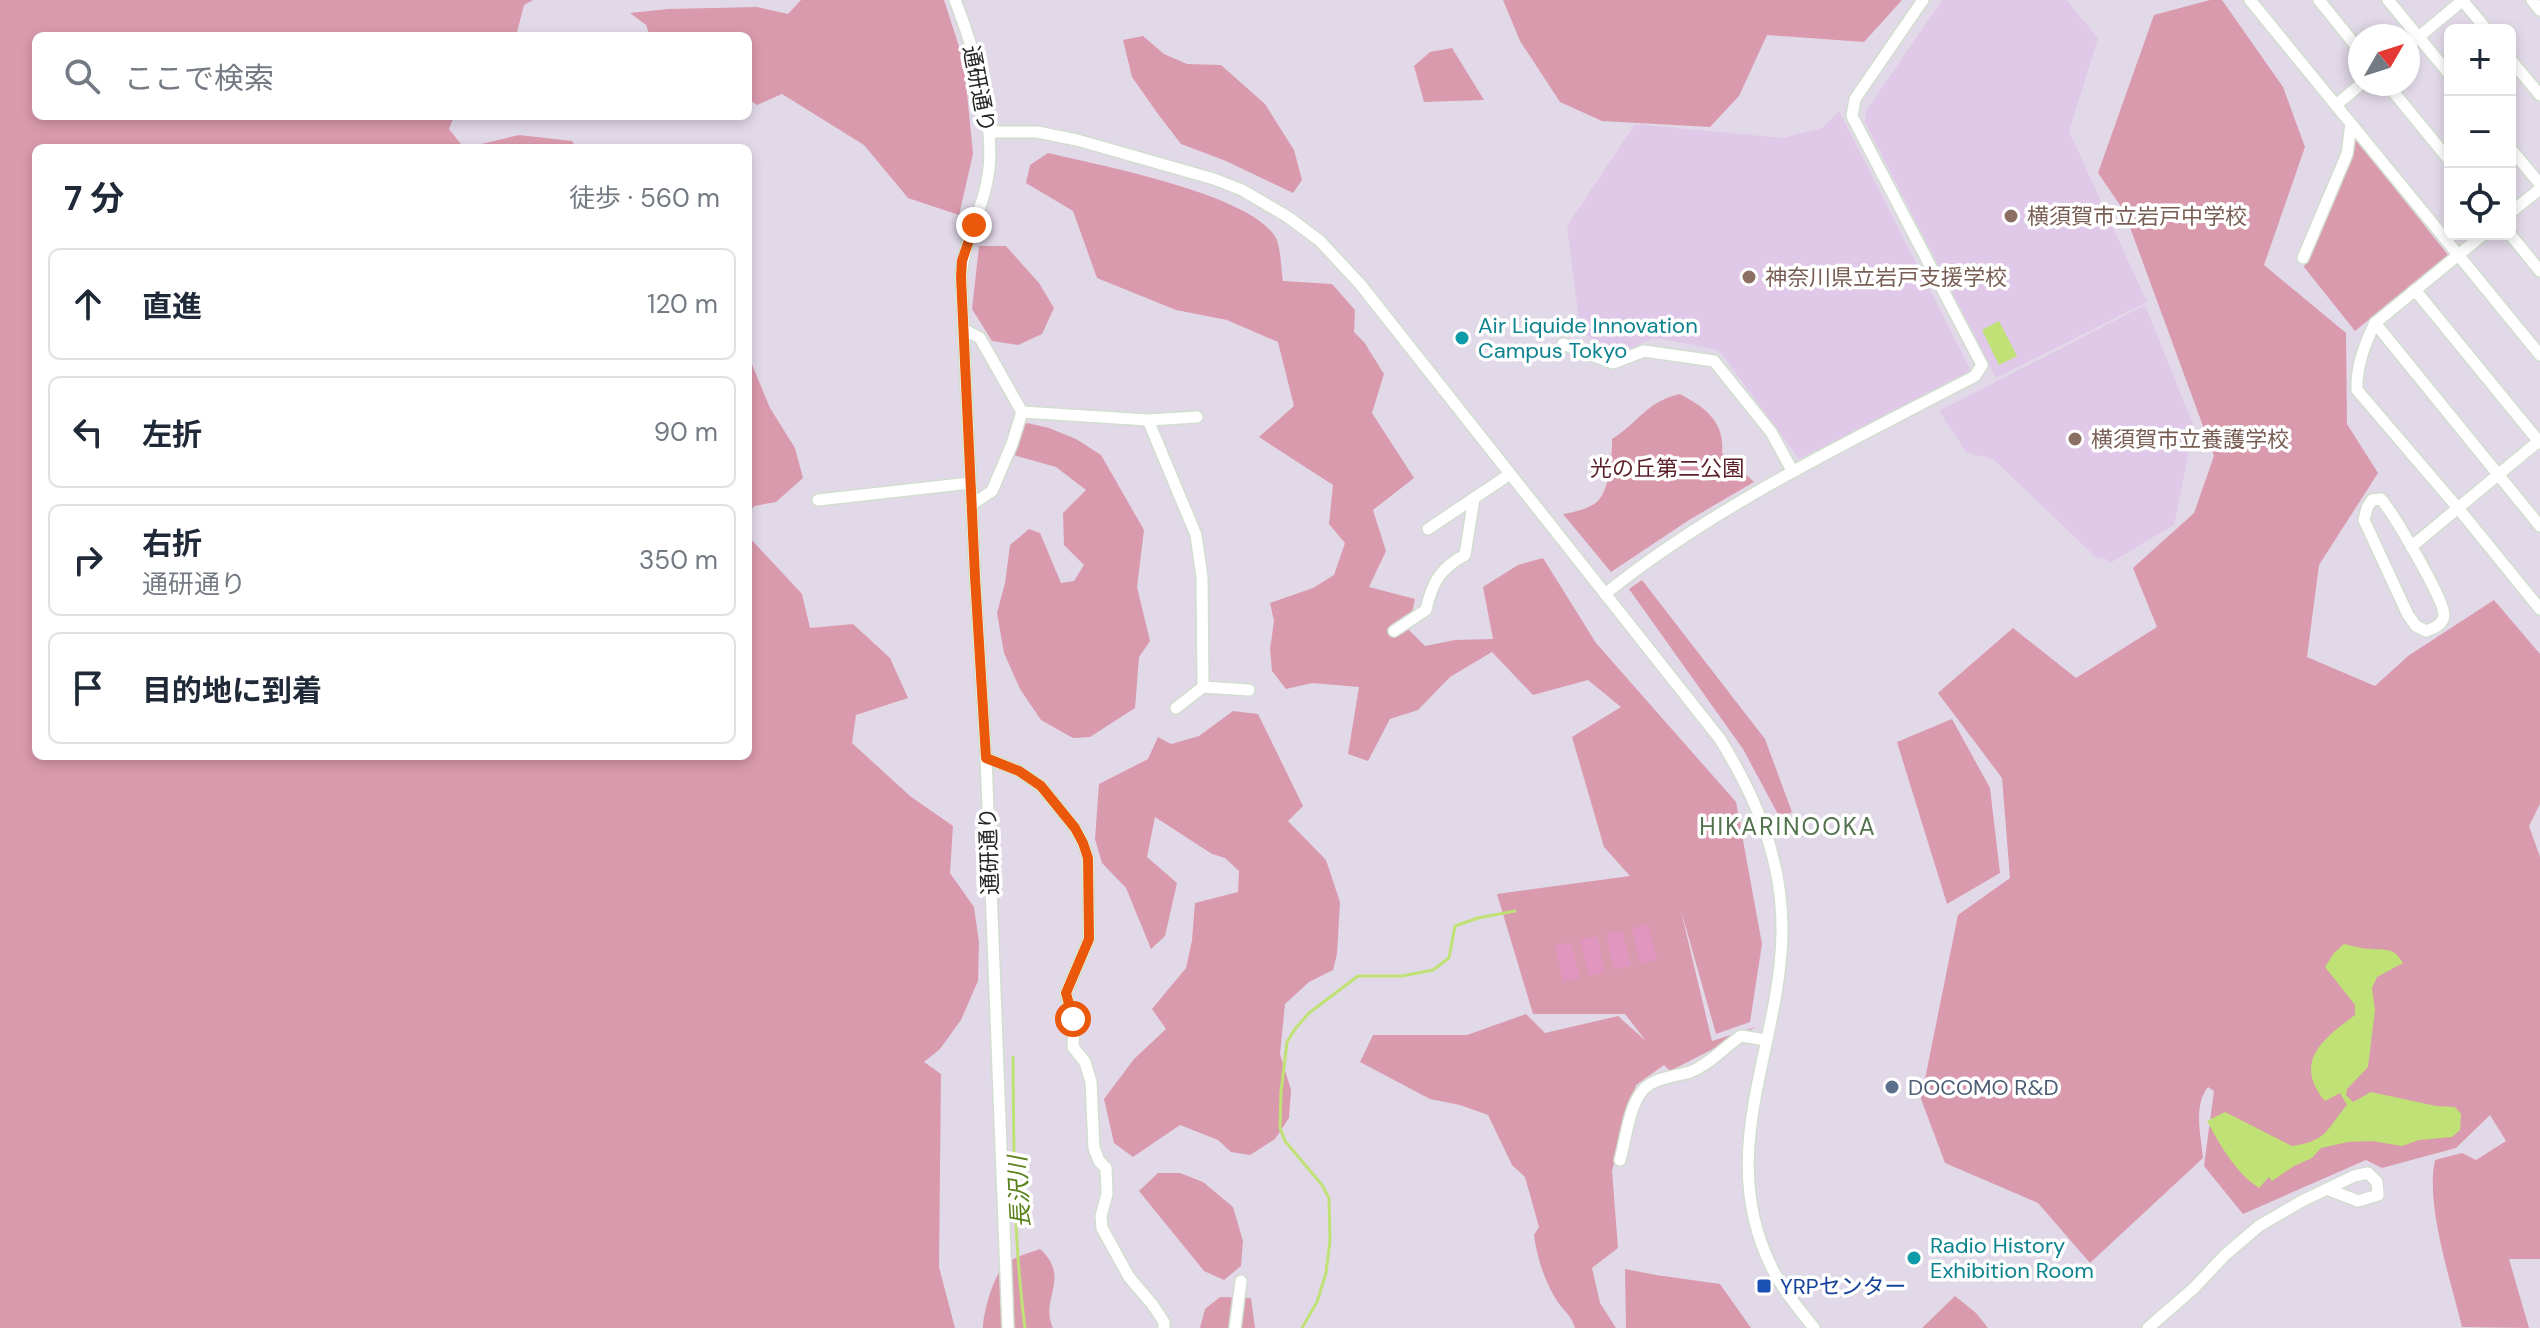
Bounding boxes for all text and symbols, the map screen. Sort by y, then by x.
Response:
north arrow [2348,24,2420,96]
map controls [2444,24,2516,240]
button: + [2444,24,2516,96]
search box [32,32,752,120]
street label: 通研通り [956,43,1002,135]
icon: search [60,54,104,98]
text: ここで検索 [124,59,274,98]
button: − [2444,96,2516,168]
button: locate [2444,168,2516,240]
text: 7 分 [64,176,124,221]
text: 徒歩 · 560 m [569,181,720,215]
place label: 横須賀市立岩戸中学校 [2027,202,2247,231]
route end [956,207,992,243]
marker: 横須賀市立岩戸中学校 [2002,207,2020,225]
place label: 神奈川県立岩戸支援学校 [1765,263,2007,292]
marker: 神奈川県立岩戸支援学校 [1740,268,1758,286]
icon: ahead [66,282,110,326]
text: 直進 [142,287,202,326]
text: 120 m [647,287,718,321]
place label: Air Liquide Innovation Campus Tokyo [1478,311,1698,365]
marker: Air Liquide Innovation Campus Tokyo [1453,329,1471,347]
icon: left [66,410,110,454]
text: 左折 [142,415,202,454]
text: 90 m [654,415,718,449]
place label: 横須賀市立養護学校 [2091,425,2289,454]
marker: 横須賀市立養護学校 [2066,430,2084,448]
park label: 光の丘第二公園 [1590,454,1744,483]
text: 右折 [142,524,202,563]
icon: right [66,538,110,582]
text: 350 m [639,543,718,577]
text: 通研通り [142,567,246,601]
icon: arrive [66,666,110,710]
text: 目的地に到着 [142,671,322,710]
street label: 通研通り [973,807,1005,895]
district label: HIKARINOOKA [1699,811,1877,842]
route start [1055,1001,1091,1037]
place label: DOCOMO R&D [1908,1073,2059,1102]
marker: DOCOMO R&D [1883,1078,1901,1096]
water label: 長沢川 [1001,1152,1036,1229]
place label: Radio History Exhibition Room [1930,1231,2094,1285]
marker: Radio History Exhibition Room [1905,1249,1923,1267]
place label: YRPセンター [1780,1272,1907,1301]
marker: YRPセンター [1755,1277,1773,1295]

